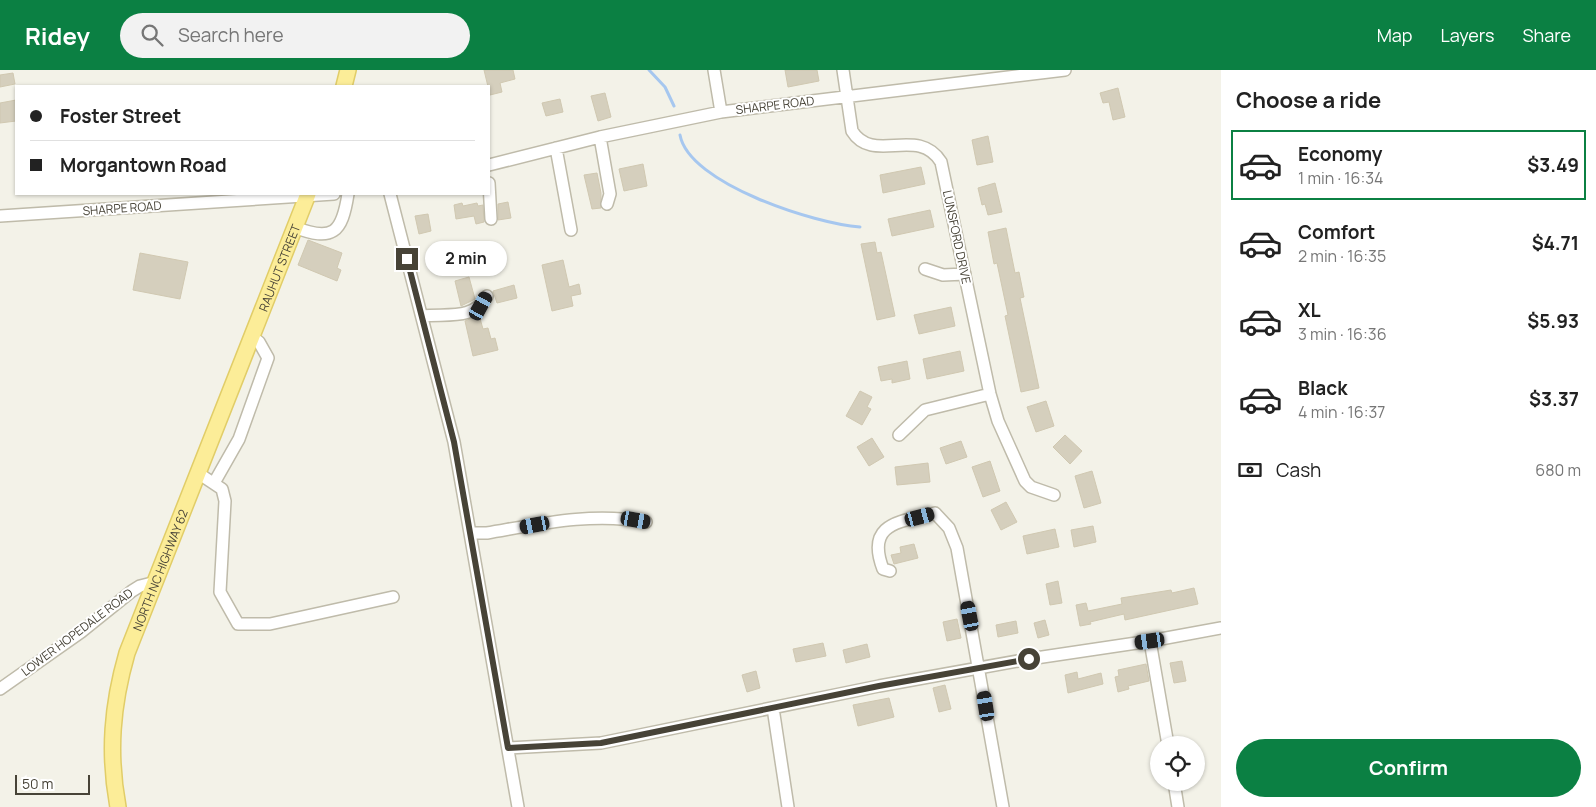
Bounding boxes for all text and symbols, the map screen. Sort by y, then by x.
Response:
search box [120,13,470,58]
text: Ridey [25,19,90,52]
icon: search [138,21,166,49]
text: Search here [178,22,284,48]
text: Map [1377,23,1412,47]
text: Layers [1440,23,1494,47]
text: Share [1522,23,1571,47]
text: Choose a ride [1236,85,1381,115]
street label: SHARPE ROAD [735,92,815,118]
text: Foster Street [60,103,181,129]
text: Economy [1298,141,1382,167]
icon: car [1238,143,1283,188]
text: Morgantown Road [60,152,227,178]
text: $3.49 [1527,152,1579,178]
text: 1 min · 16:34 [1298,167,1384,189]
street label: LUNSFORD DRIVE [939,189,975,286]
street label: SHARPE ROAD [82,197,162,219]
text: Comfort [1298,219,1375,245]
street label: RAUHUT STREET [254,221,304,314]
icon: car [1238,221,1283,266]
text: $4.71 [1532,230,1579,256]
callout: 2 min [424,242,507,276]
text: 2 min · 16:35 [1298,245,1386,267]
text: 2 min [445,247,487,269]
route end [396,248,418,270]
car [467,289,494,323]
text: XL [1298,297,1321,323]
icon: car [1238,299,1283,344]
text: $5.93 [1527,308,1579,334]
text: 3 min · 16:36 [1298,323,1387,345]
text: Black [1298,375,1347,401]
icon: car [1238,377,1283,422]
text: $3.37 [1529,386,1579,412]
text: 4 min · 16:37 [1298,401,1385,423]
icon: cash [1236,456,1264,484]
text: Cash [1276,457,1321,483]
text: 680 m [1535,459,1581,481]
car [903,506,936,528]
street label: NORTH NC HIGHWAY 62 [128,507,191,633]
car [619,510,652,530]
car [518,515,551,535]
street label: LOWER HOPEDALE ROAD [18,584,136,680]
car [959,600,980,632]
car [1134,631,1165,651]
route start [1018,648,1040,670]
car [976,690,995,722]
map controls [1150,736,1205,791]
button: locate [1150,736,1205,791]
button: Confirm [1236,739,1581,797]
scale bar [15,772,90,795]
text: 50 m [22,774,53,793]

